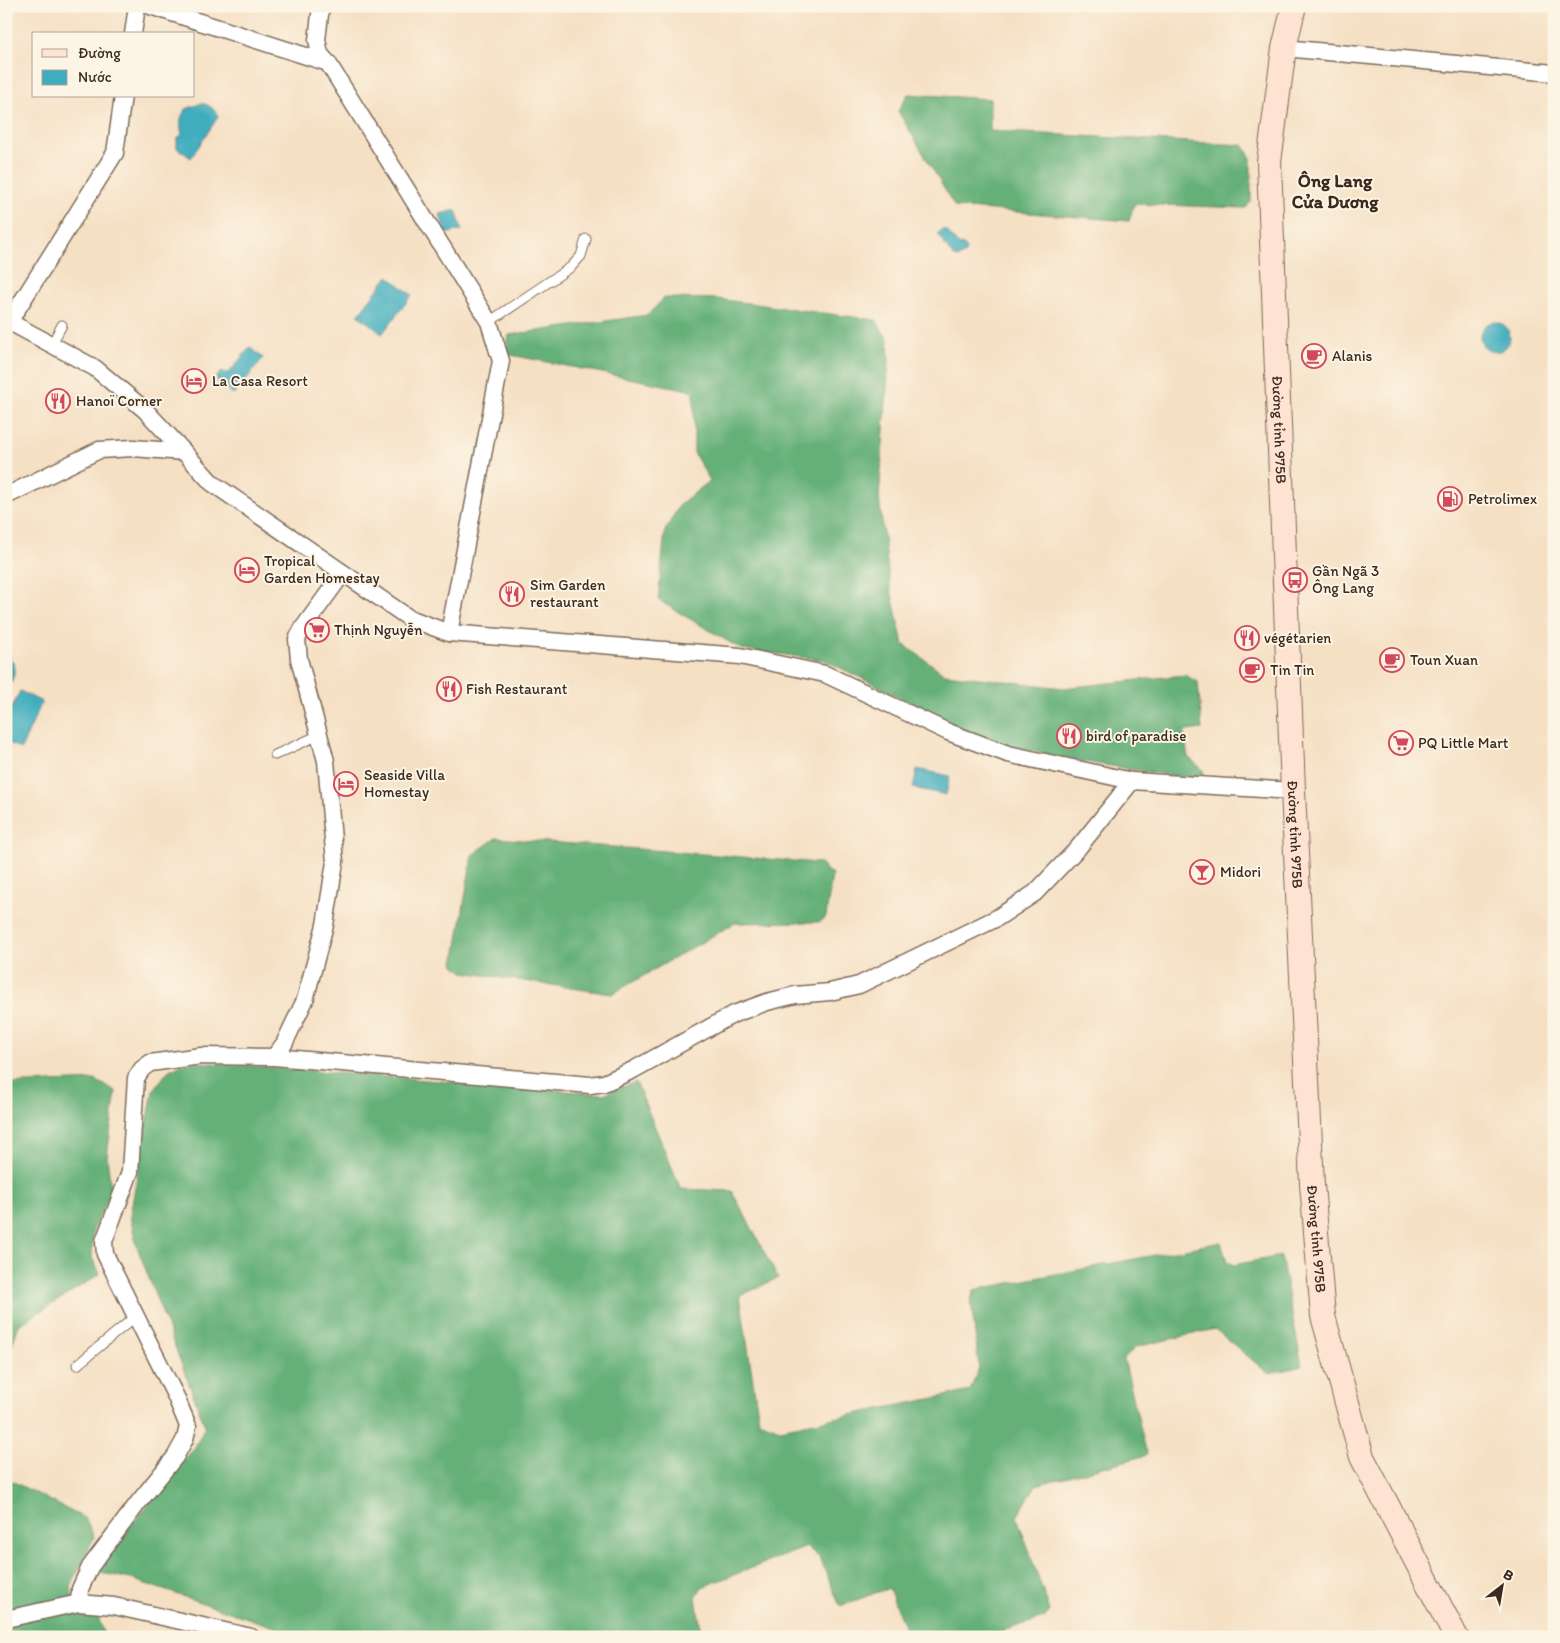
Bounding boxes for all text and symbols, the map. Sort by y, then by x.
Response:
legend [32,32,195,98]
text: Đường [78,44,121,62]
text: Nước [78,68,112,86]
district label: Ông Lang Cửa Dương [1292,170,1379,213]
cafe icon: Alanis [1301,343,1327,369]
place label: Alanis [1332,347,1372,365]
hotel icon: La Casa Resort [181,368,207,394]
place label: La Casa Resort [212,372,308,390]
street label: Đường tỉnh 975B [1268,375,1290,484]
restaurant icon: Hanoï Corner [45,388,71,414]
place label: Hanoï Corner [76,392,162,410]
fuel station icon: Petrolimex [1437,486,1463,512]
place label: Petrolimex [1468,490,1537,508]
place label: Tropical Garden Homestay [264,552,380,587]
hotel icon: Tropical Garden Homestay [234,557,260,583]
place label: Gần Ngã 3 Ông Lang [1312,562,1379,597]
bus stop icon: Gần Ngã 3 Ông Lang [1282,567,1308,593]
place label: Sim Garden restaurant [530,576,606,611]
restaurant icon: Sim Garden restaurant [499,581,525,607]
supermarket icon: Thịnh Nguyễn [304,617,330,643]
place label: Thịnh Nguyễn [334,621,423,639]
restaurant icon: végétarien [1234,625,1260,651]
place label: végétarien [1264,629,1331,647]
cafe icon: Toun Xuan [1379,647,1405,673]
place label: Toun Xuan [1410,651,1478,669]
cafe icon: Tin Tin [1239,657,1265,683]
place label: Tin Tin [1270,661,1314,679]
restaurant icon: Fish Restaurant [436,676,462,702]
place label: Fish Restaurant [466,680,568,698]
restaurant icon: bird of paradise [1056,723,1082,749]
place label: bird of paradise [1086,727,1187,745]
supermarket icon: PQ Little Mart [1388,730,1414,756]
place label: PQ Little Mart [1418,734,1509,752]
place label: Seaside Villa Homestay [364,766,445,801]
hotel icon: Seaside Villa Homestay [333,771,359,797]
street label: Đường tỉnh 975B [1284,780,1307,889]
bar icon: Midori [1189,859,1215,885]
place label: Midori [1220,863,1261,881]
street label: Đường tỉnh 975B [1303,1184,1330,1294]
north arrow [1478,1560,1528,1610]
text: B [1500,1566,1517,1585]

